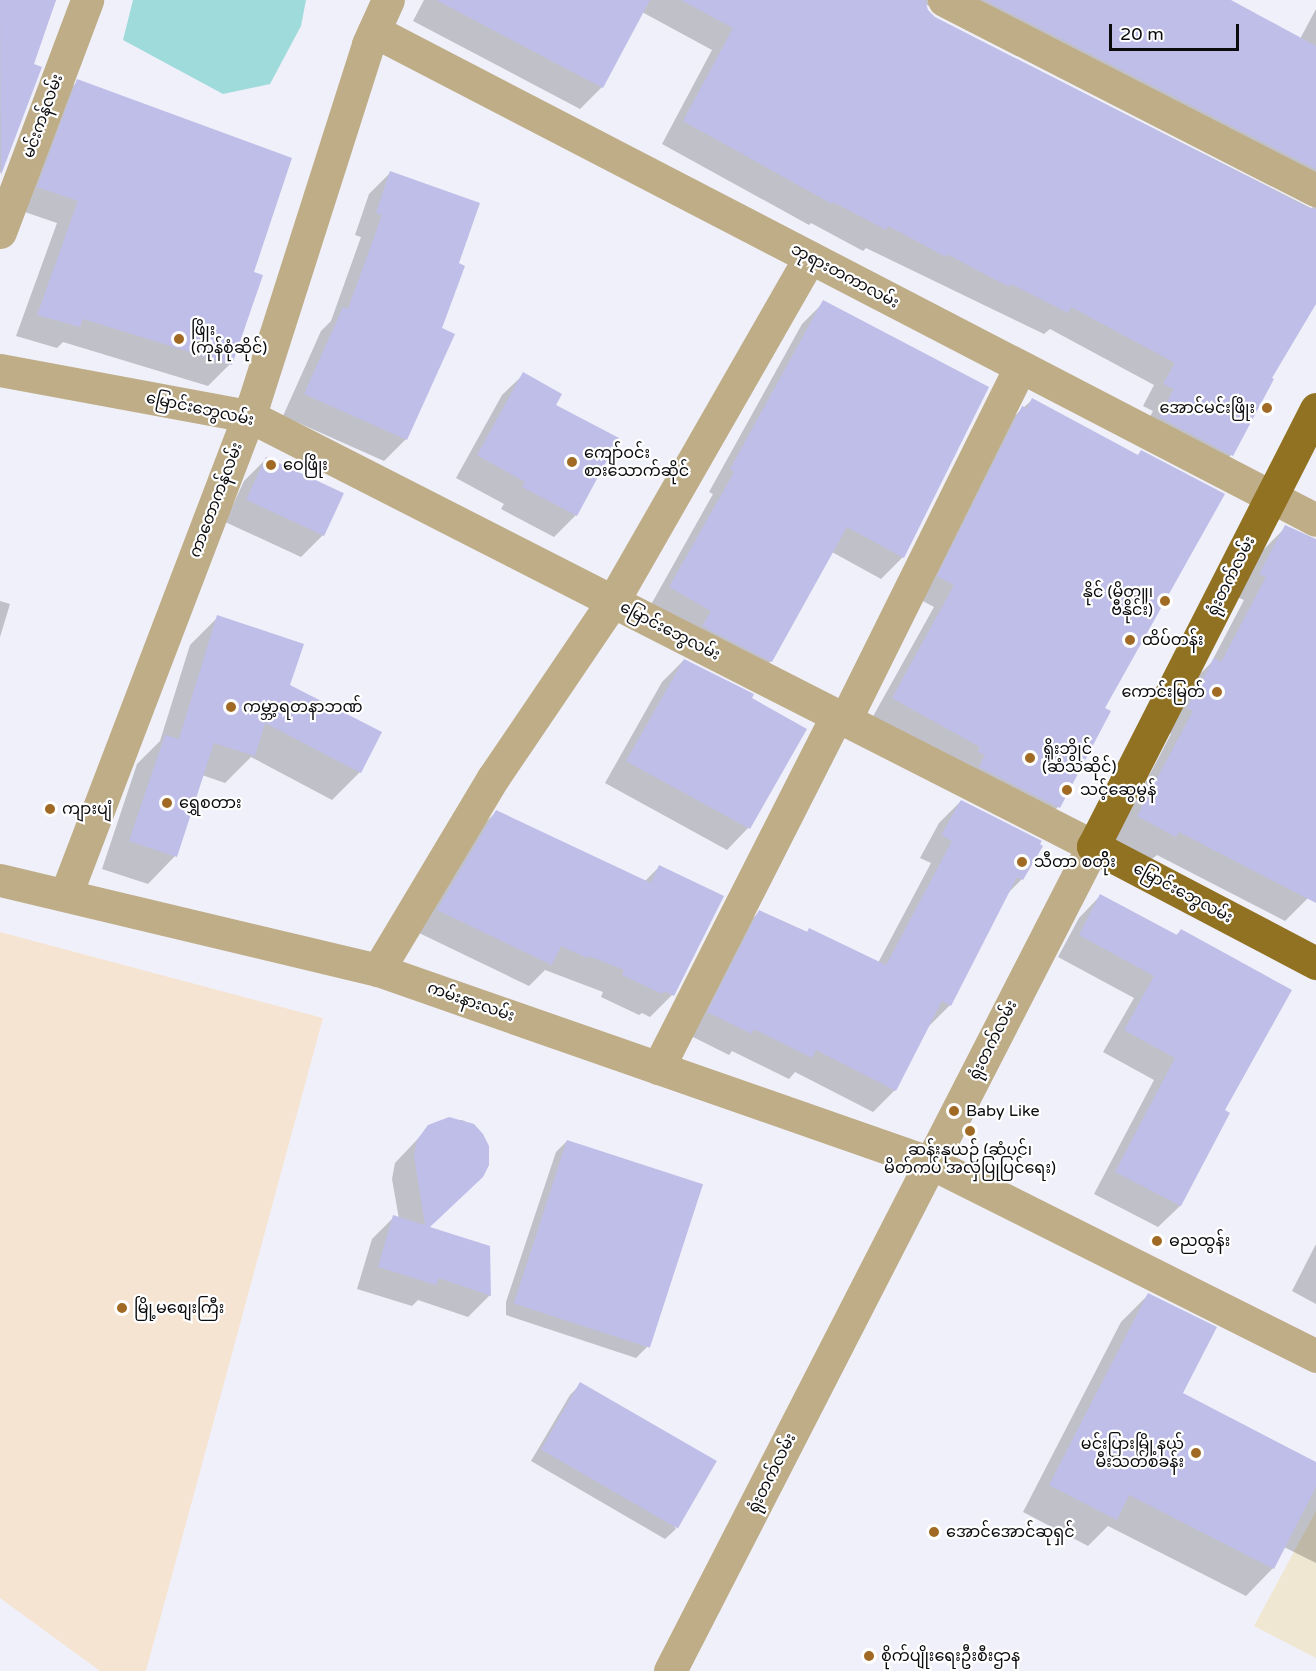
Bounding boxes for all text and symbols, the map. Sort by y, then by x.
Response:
scale bar [1112,12,1242,50]
text: 20 m [1120,23,1164,45]
street label: မင်းကန်လမ်း [19,71,67,161]
street label: ဘုရားတကာလမ်း [788,239,902,313]
place label: ဖြိုး (ကုန်စုံဆိုင်) [191,320,267,358]
marker: ဖြိုး (ကုန်စုံဆိုင်) [172,332,186,346]
street label: မြောင်းဘွေလမ်း [144,388,256,430]
place label: အောင်မင်းဖြိုး [1159,398,1255,418]
marker: အောင်မင်းဖြိုး [1260,401,1274,415]
street label: ကာတောကန်လမ်း [185,440,247,560]
place label: ကျော်ဝင်း စားသောက်ဆိုင် [584,443,689,481]
place label: ဝေဖြိုး [283,455,328,475]
marker: ကျော်ဝင်း စားသောက်ဆိုင် [565,455,579,469]
marker: ဝေဖြိုး [264,458,278,472]
street label: ရုံးတက်လမ်း [1203,533,1259,619]
place label: နိုင် (မိတ္တူ၊ ဗီနိုင်း) [1083,582,1153,620]
marker: နိုင် (မိတ္တူ၊ ဗီနိုင်း) [1158,594,1172,608]
street label: မြောင်းဘွေလမ်း [617,598,723,664]
place label: ထိပ်တန်း [1142,630,1203,650]
marker: ထိပ်တန်း [1123,633,1137,647]
place label: ကောင်းမြတ် [1121,682,1205,702]
marker: ကောင်းမြတ် [1210,685,1224,699]
place label: ကမ္ဘာ့ရတနာဘဏ် [243,697,363,717]
marker: ကမ္ဘာ့ရတနာဘဏ် [224,700,238,714]
place label: ရှိုးဘွိုင် (ဆံသဆိုင်) [1042,739,1116,777]
marker: ရှိုးဘွိုင် (ဆံသဆိုင်) [1023,751,1037,765]
place label: သင့်ဆွေမွန် [1080,780,1156,800]
marker: သင့်ဆွေမွန် [1058,781,1076,799]
place label: ရွှေစတား [179,793,241,813]
marker: ရွှေစတား [160,796,174,810]
place label: ကျားပျံ [62,799,112,819]
marker: ကျားပျံ [43,802,57,816]
place label: သီတာ စတိိုး [1034,852,1116,872]
marker: သီတာ စတိိုး [1015,855,1029,869]
street label: မြောင်းဘွေလမ်း [1130,859,1236,927]
street label: ကမ်းနားလမ်း [425,978,517,1026]
street label: ရုံးတက်လမ်း [965,997,1021,1083]
place label: Baby Like [966,1101,1040,1121]
marker: Baby Like [947,1104,961,1118]
marker: ဆန်းနုယဉ် (ဆံပင်၊ မိတ်ကပ် အလှပြုပြင်ရေး) [963,1124,977,1138]
place label: ဆန်းနုယဉ် (ဆံပင်၊ မိတ်ကပ် အလှပြုပြင်ရေး) [884,1140,1056,1178]
place label: ဓညထွန်း [1169,1231,1230,1251]
marker: ဓညထွန်း [1150,1234,1164,1248]
place label: မြို့မစျေးကြီး [134,1298,224,1318]
marker: မြို့မစျေးကြီး [115,1301,129,1315]
street label: ရုံးတက်လမ်း [744,1430,800,1516]
place label: မင်းပြားမြို့နယ် မီးသတ်စခန်း [1081,1434,1184,1472]
marker: မင်းပြားမြို့နယ် မီးသတ်စခန်း [1189,1446,1203,1460]
place label: အောင်အောင်ဆုရှင် [946,1522,1075,1542]
marker: အောင်အောင်ဆုရှင် [927,1525,941,1539]
place label: စိုက်ပျိုးရေးဦးစီးဌာန [881,1646,1020,1666]
marker: စိုက်ပျိုးရေးဦးစီးဌာန [862,1649,876,1663]

